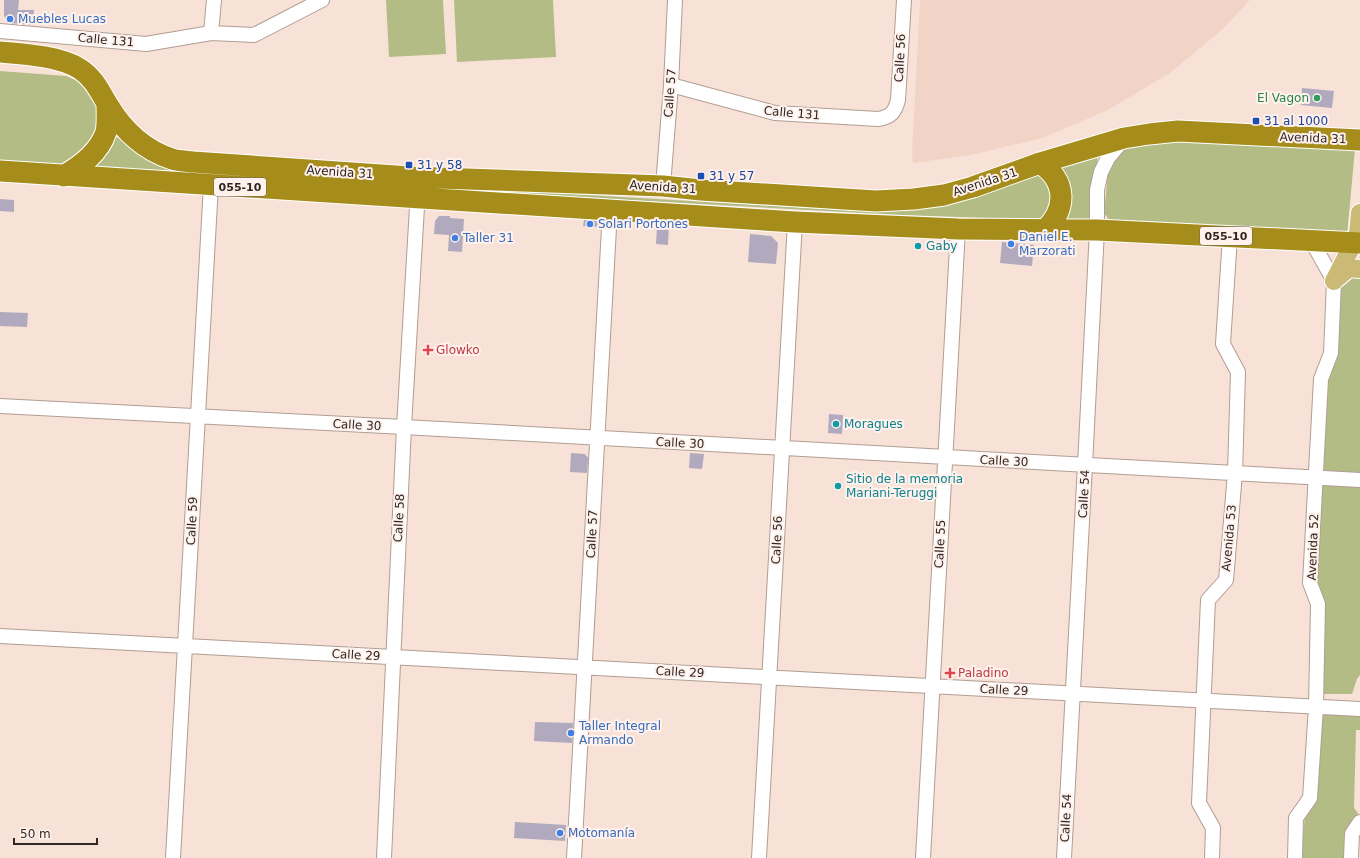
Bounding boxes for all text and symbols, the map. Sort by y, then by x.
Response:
place label: Muebles Lucas [18,12,106,26]
marker: Muebles Lucas [5,14,15,24]
street label: Calle 131 [77,31,135,49]
street label: Calle 56 [892,33,908,83]
street label: Calle 57 [661,68,679,118]
place label: El Vagon [1257,91,1309,105]
marker: El Vagon [1312,93,1322,103]
street label: Calle 131 [763,104,821,122]
place label: 31 al 1000 [1264,114,1328,128]
marker: 31 al 1000 [1251,116,1261,126]
street label: Avenida 31 [1279,130,1347,146]
place label: 31 y 58 [417,158,462,172]
marker: 31 y 58 [404,160,414,170]
street label: Avenida 31 [306,163,374,181]
street label: Avenida 31 [951,165,1019,199]
place label: 31 y 57 [709,169,754,183]
marker: 31 y 57 [696,171,706,181]
road number: 055-10 [214,178,266,196]
street label: Avenida 31 [629,178,697,196]
place label: Solari Portones [598,217,688,231]
marker: Solari Portones [585,219,595,229]
road number: 055-10 [1200,227,1252,245]
place label: Daniel E. Marzorati [1019,230,1076,258]
place label: Taller 31 [462,231,514,245]
marker: Taller 31 [450,233,460,243]
place label: Gaby [926,239,957,253]
marker: Daniel E. Marzorati [1006,239,1016,249]
marker: Gaby [913,241,923,251]
place label: Glowko [436,343,480,357]
marker: Glowko [423,345,433,355]
street label: Calle 30 [332,417,382,433]
place label: Moragues [844,417,903,431]
marker: Moragues [831,419,841,429]
street label: Calle 30 [655,435,705,451]
street label: Calle 30 [979,453,1029,469]
street label: Calle 54 [1076,469,1092,519]
place label: Sitio de la memoria Mariani-Teruggi [846,472,963,500]
marker: Sitio de la memoria Mariani-Teruggi [833,481,843,491]
street label: Calle 58 [391,493,407,543]
street label: Calle 59 [184,496,200,546]
street label: Avenida 53 [1219,504,1239,572]
street label: Calle 57 [584,509,600,559]
street label: Avenida 52 [1305,513,1321,581]
street label: Calle 56 [769,515,785,565]
street label: Calle 55 [932,519,948,569]
street label: Calle 29 [331,647,381,663]
street label: Calle 29 [655,664,705,680]
place label: Paladino [958,666,1009,680]
marker: Paladino [945,668,955,678]
street label: Calle 29 [979,682,1029,698]
place label: Taller Integral Armando [578,719,661,747]
marker: Taller Integral Armando [566,728,576,738]
street label: Calle 54 [1058,793,1074,843]
scale bar [14,820,97,846]
place label: Motomanía [568,826,635,840]
text: 50 m [20,827,51,841]
marker: Motomanía [555,828,565,838]

